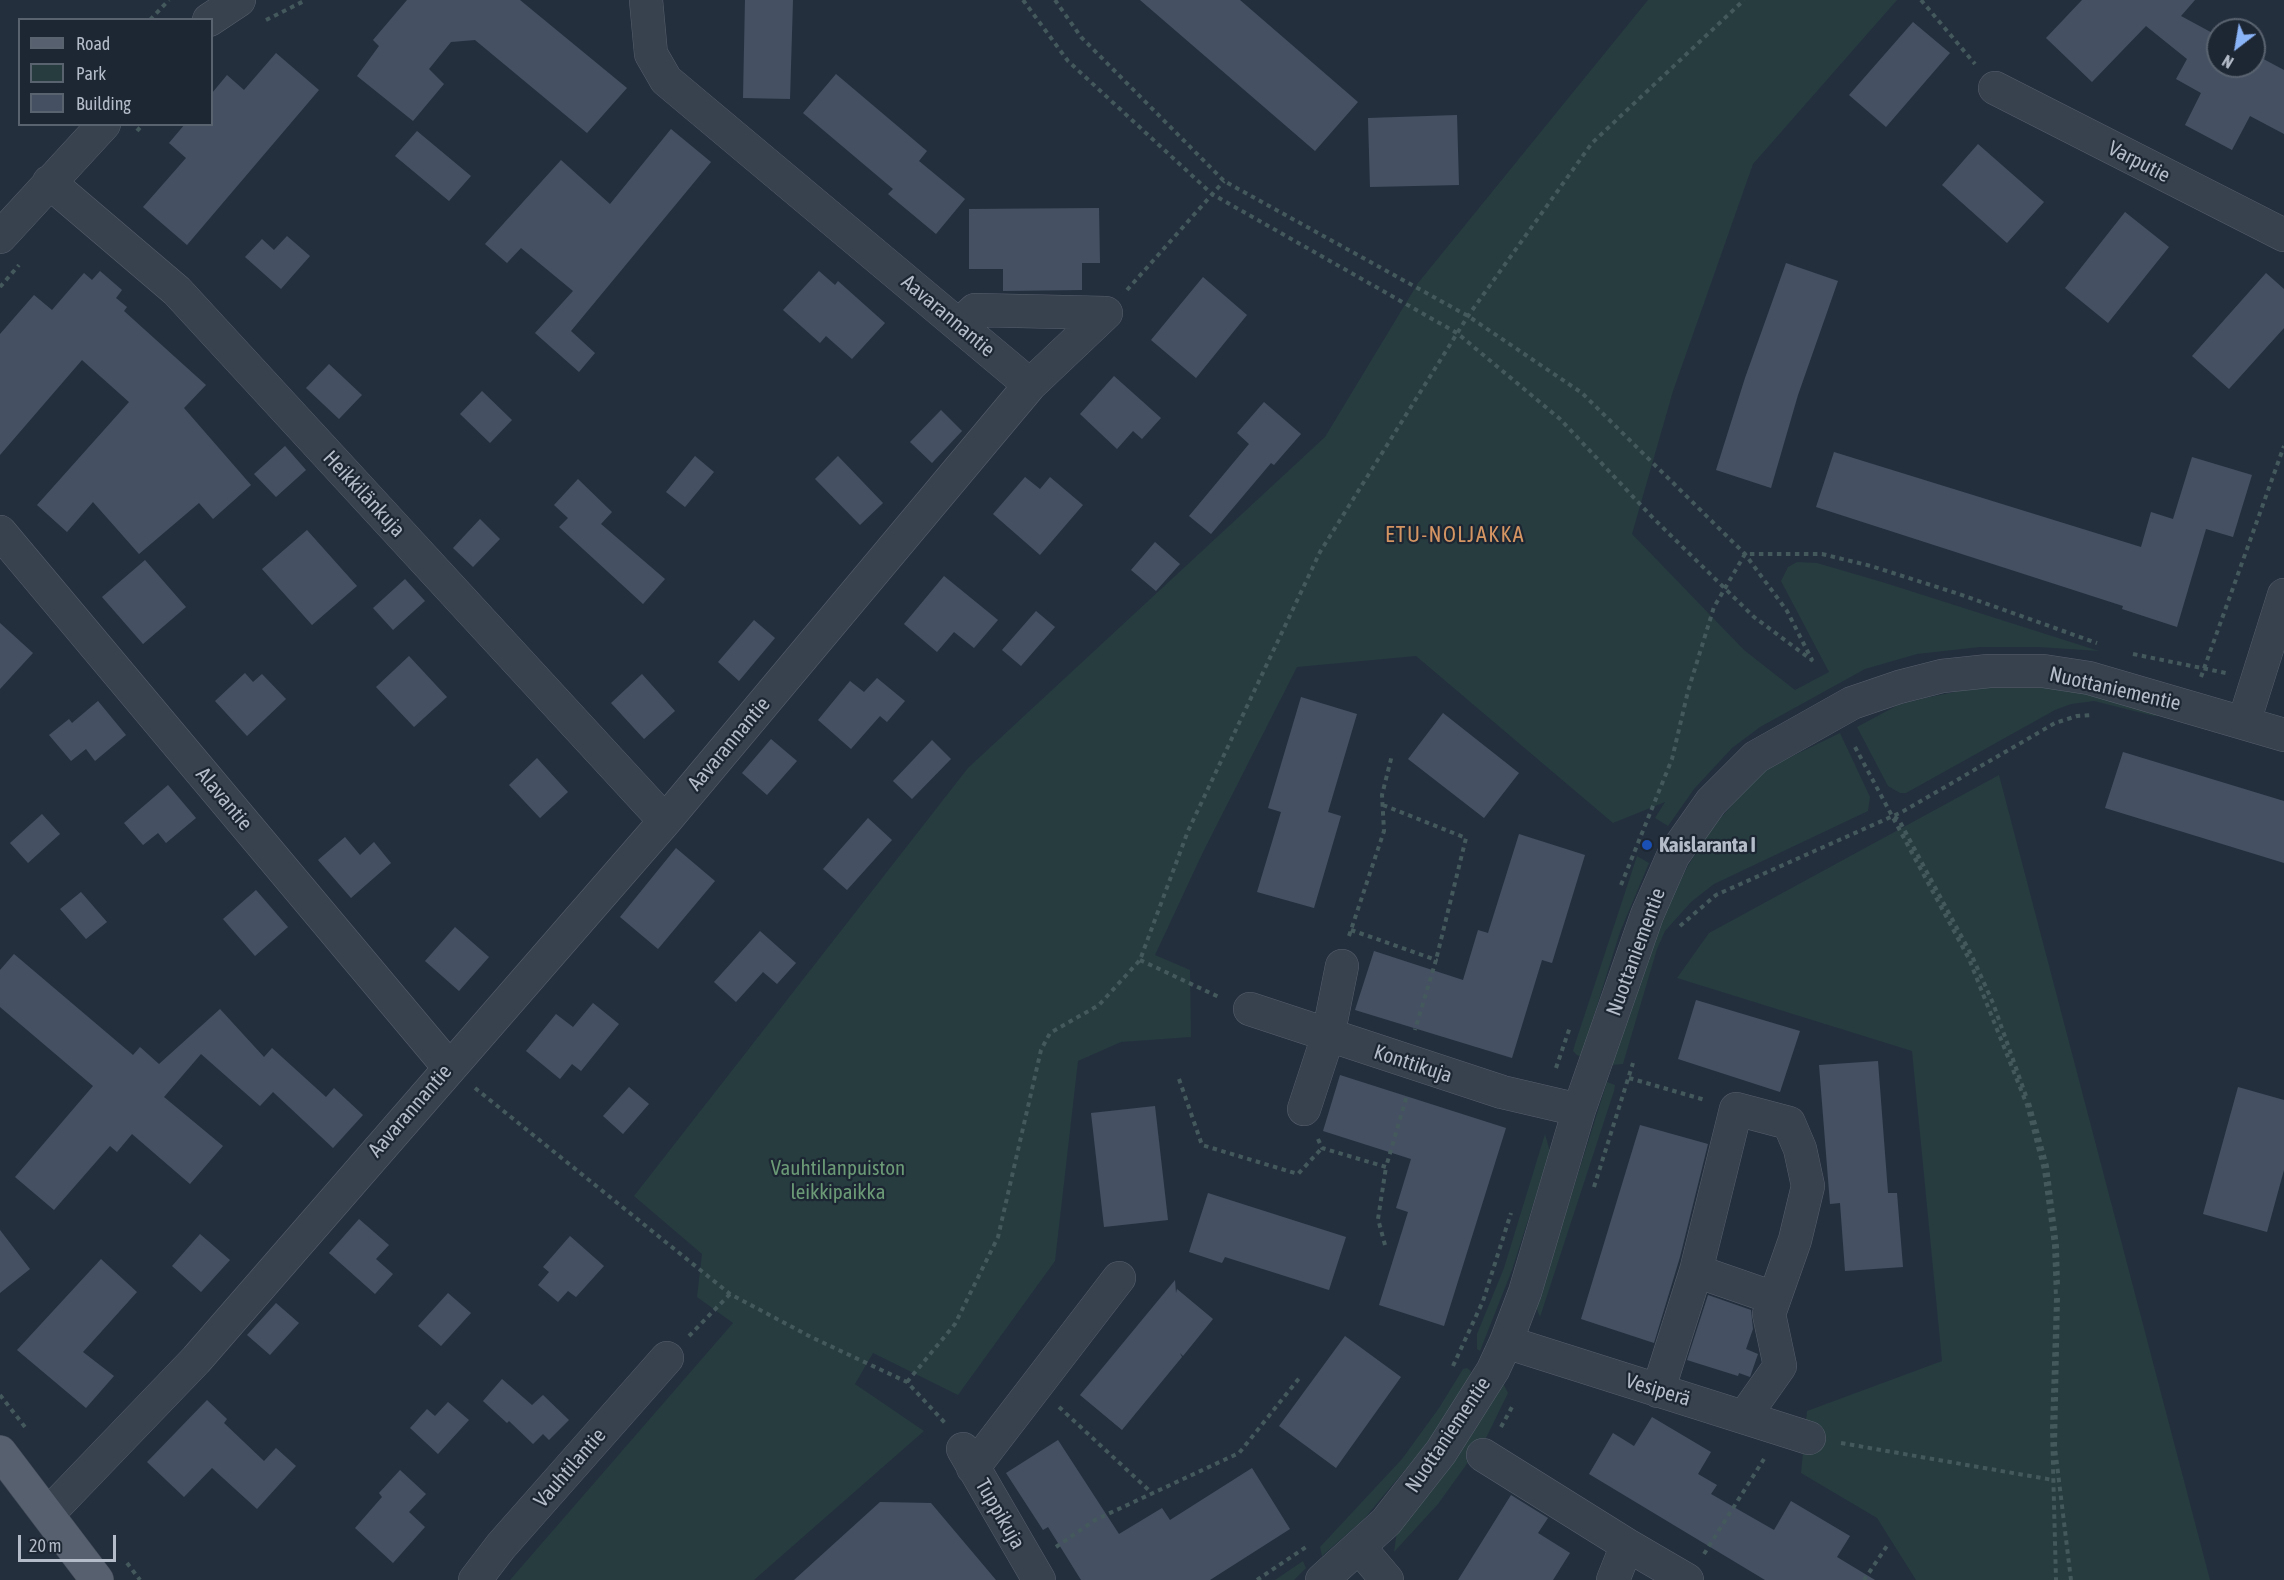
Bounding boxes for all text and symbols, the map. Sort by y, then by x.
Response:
legend [18,18,213,126]
north arrow [2206,18,2266,78]
text: Road [76,33,110,54]
text: N [2219,52,2236,72]
text: Park [76,63,106,84]
text: Building [76,93,131,114]
street label: Varputie [2104,136,2174,188]
street label: Aavarannantie [896,270,1000,362]
street label: Heikkilänkuja [318,446,410,542]
district label: ETU-NOLJAKKA [1385,522,1525,548]
street label: Nuottaniementie [2047,662,2183,716]
street label: Aavarannantie [683,692,775,796]
street label: Alavantie [190,762,258,836]
place label: Kaislaranta I [1659,832,1756,858]
marker: Kaislaranta I [1640,838,1654,852]
street label: Nuottaniementie [1601,885,1671,1019]
street label: Konttikuja [1371,1040,1455,1088]
street label: Aavarannantie [363,1060,457,1162]
park label: Vauhtilanpuiston leikkipaikka [771,1155,905,1205]
street label: Vesiperä [1623,1368,1693,1412]
street label: Nuottaniementie [1400,1372,1496,1498]
street label: Vauhtilantie [529,1423,611,1513]
street label: Tuppikuja [970,1474,1030,1554]
scale bar [21,1523,118,1561]
text: 20 m [29,1535,61,1556]

